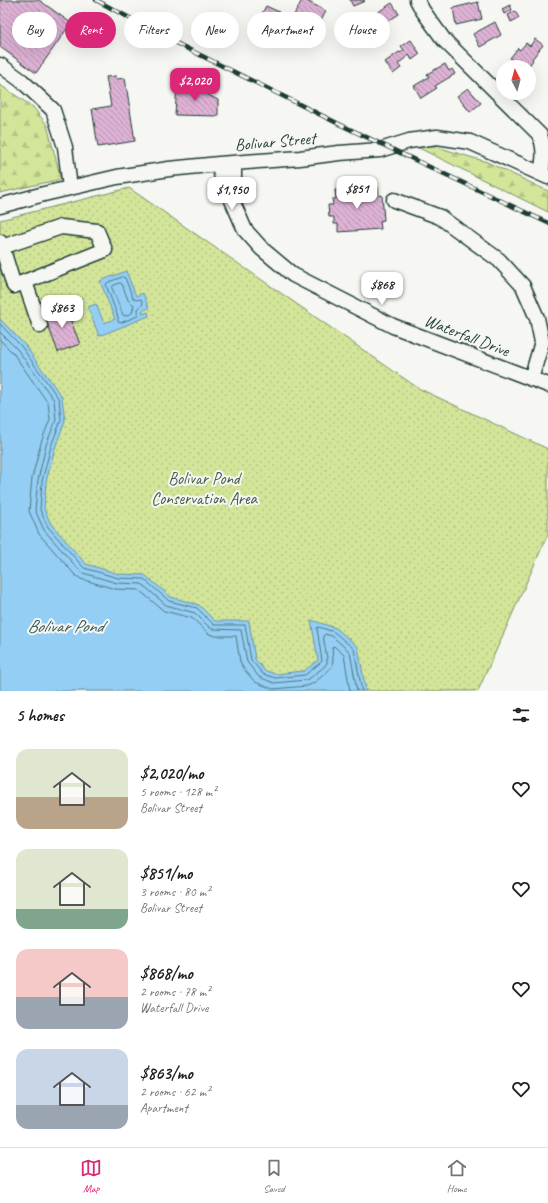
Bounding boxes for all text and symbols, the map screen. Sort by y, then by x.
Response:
chip: Buy [12,12,57,48]
chip: Rent [65,12,116,48]
chip: Filters [124,12,183,48]
chip: New [191,12,239,48]
chip: Apartment [247,12,326,48]
chip: House [334,12,390,48]
north arrow [496,60,536,100]
map controls [496,60,536,100]
pin: $2,020 [162,68,228,102]
text: $2,020 [179,73,211,89]
street label: Bolivar Street [234,127,319,155]
pin: $851 [333,176,381,210]
pin: $1,950 [199,177,265,211]
text: $851 [345,181,369,197]
text: $1,950 [216,182,248,198]
pin: $868 [358,272,406,306]
text: $868 [370,277,394,293]
pin: $863 [38,295,86,329]
text: $863 [50,300,74,316]
street label: Waterfall Drive [421,310,514,362]
park label: Bolivar Pond Conservation Area [151,468,258,509]
water label: Bolivar Pond [27,615,109,637]
icon: filters [510,704,532,726]
text: 5 homes [16,705,64,726]
text: $2,020/mo [140,763,203,784]
icon: home [48,765,96,813]
icon: heart [510,778,532,800]
text: 5 rooms · 128 m² [140,784,216,800]
text: Bolivar Street [140,800,202,816]
text: $851/mo [140,863,192,884]
icon: home [48,865,96,913]
icon: heart [510,878,532,900]
text: 3 rooms · 80 m² [140,884,210,900]
text: Bolivar Street [140,900,202,916]
text: $868/mo [140,963,193,984]
icon: home [48,965,96,1013]
icon: heart [510,978,532,1000]
text: 2 rooms · 78 m² [140,984,210,1000]
text: Waterfall Drive [140,1000,208,1016]
text: $863/mo [140,1063,193,1084]
icon: home [48,1065,96,1113]
icon: heart [510,1078,532,1100]
text: 2 rooms · 62 m² [140,1084,210,1100]
text: Apartment [140,1100,188,1116]
tab: Map [80,1157,102,1195]
tab: Saved [263,1157,285,1195]
tab: Home [446,1157,468,1195]

